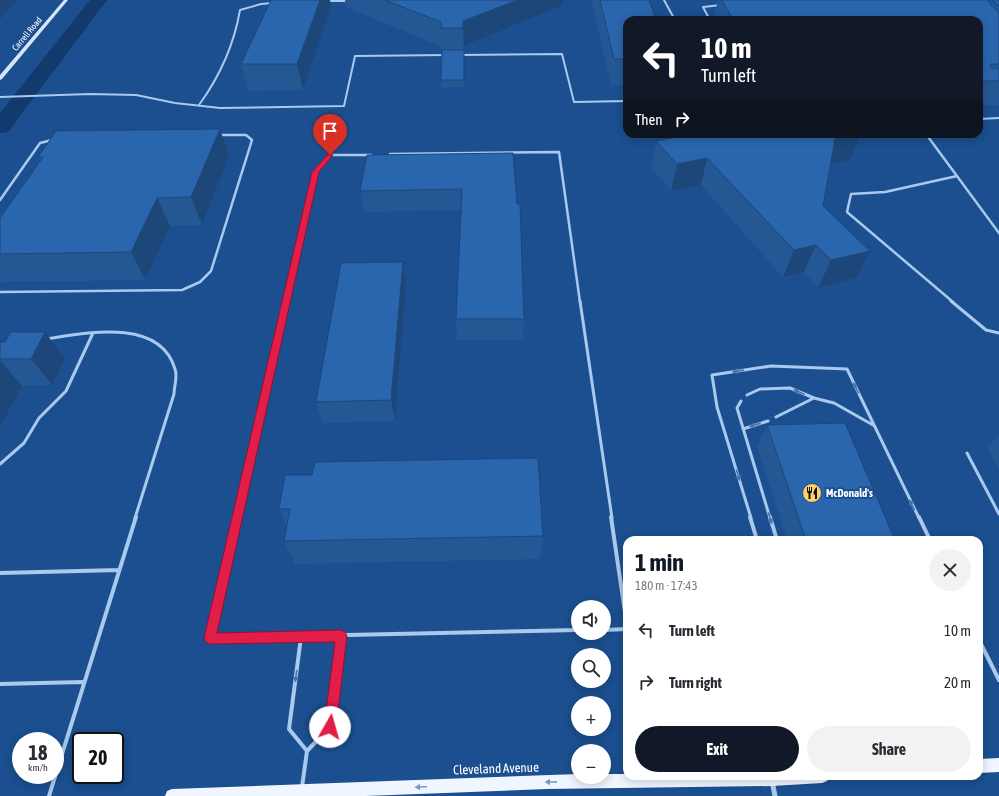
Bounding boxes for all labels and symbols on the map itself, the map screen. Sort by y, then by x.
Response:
street label: Carrell Road [10,15,44,53]
pin [313,114,347,155]
one-way arrow [732,368,744,374]
one-way arrow [853,382,859,394]
one-way arrow [794,389,805,395]
one-way arrow [749,422,761,428]
one-way arrow [735,469,741,481]
restaurant icon: McDonald's [801,482,823,504]
place label: McDonald's [826,487,873,499]
one-way arrow [909,499,915,511]
one-way arrow [767,513,773,525]
one-way arrow [293,669,299,682]
position arrow [309,706,351,748]
speed limit sign: 20 [72,732,124,784]
street label: Cleveland Avenue [453,760,539,777]
one-way arrow [544,779,557,785]
one-way arrow [414,784,427,790]

